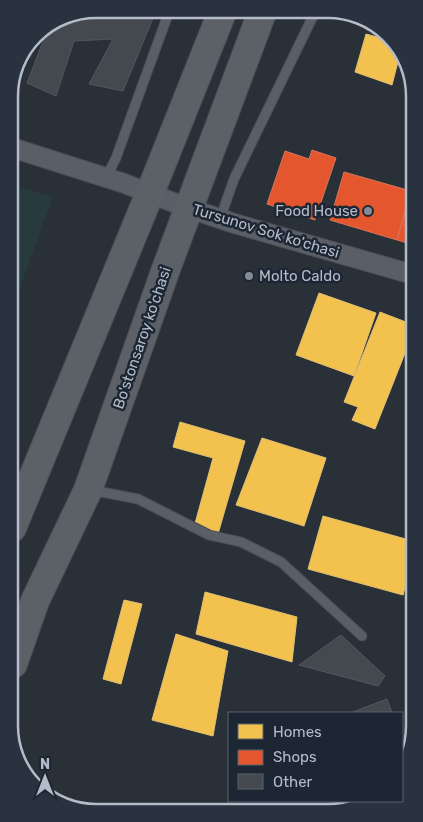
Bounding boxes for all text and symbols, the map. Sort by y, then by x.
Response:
street label: Tursunov Sok ko'chasi [190,200,342,262]
place label: Food House [275,202,358,220]
marker: Food House [362,205,374,217]
street label: Bo'stonsaroy ko'chasi [109,265,175,411]
place label: Molto Caldo [259,267,341,285]
marker: Molto Caldo [243,270,255,282]
legend [228,712,403,802]
text: Homes [273,723,322,741]
text: Shops [273,748,317,766]
north arrow [20,752,70,802]
text: N [40,756,50,773]
text: Other [273,773,313,791]

